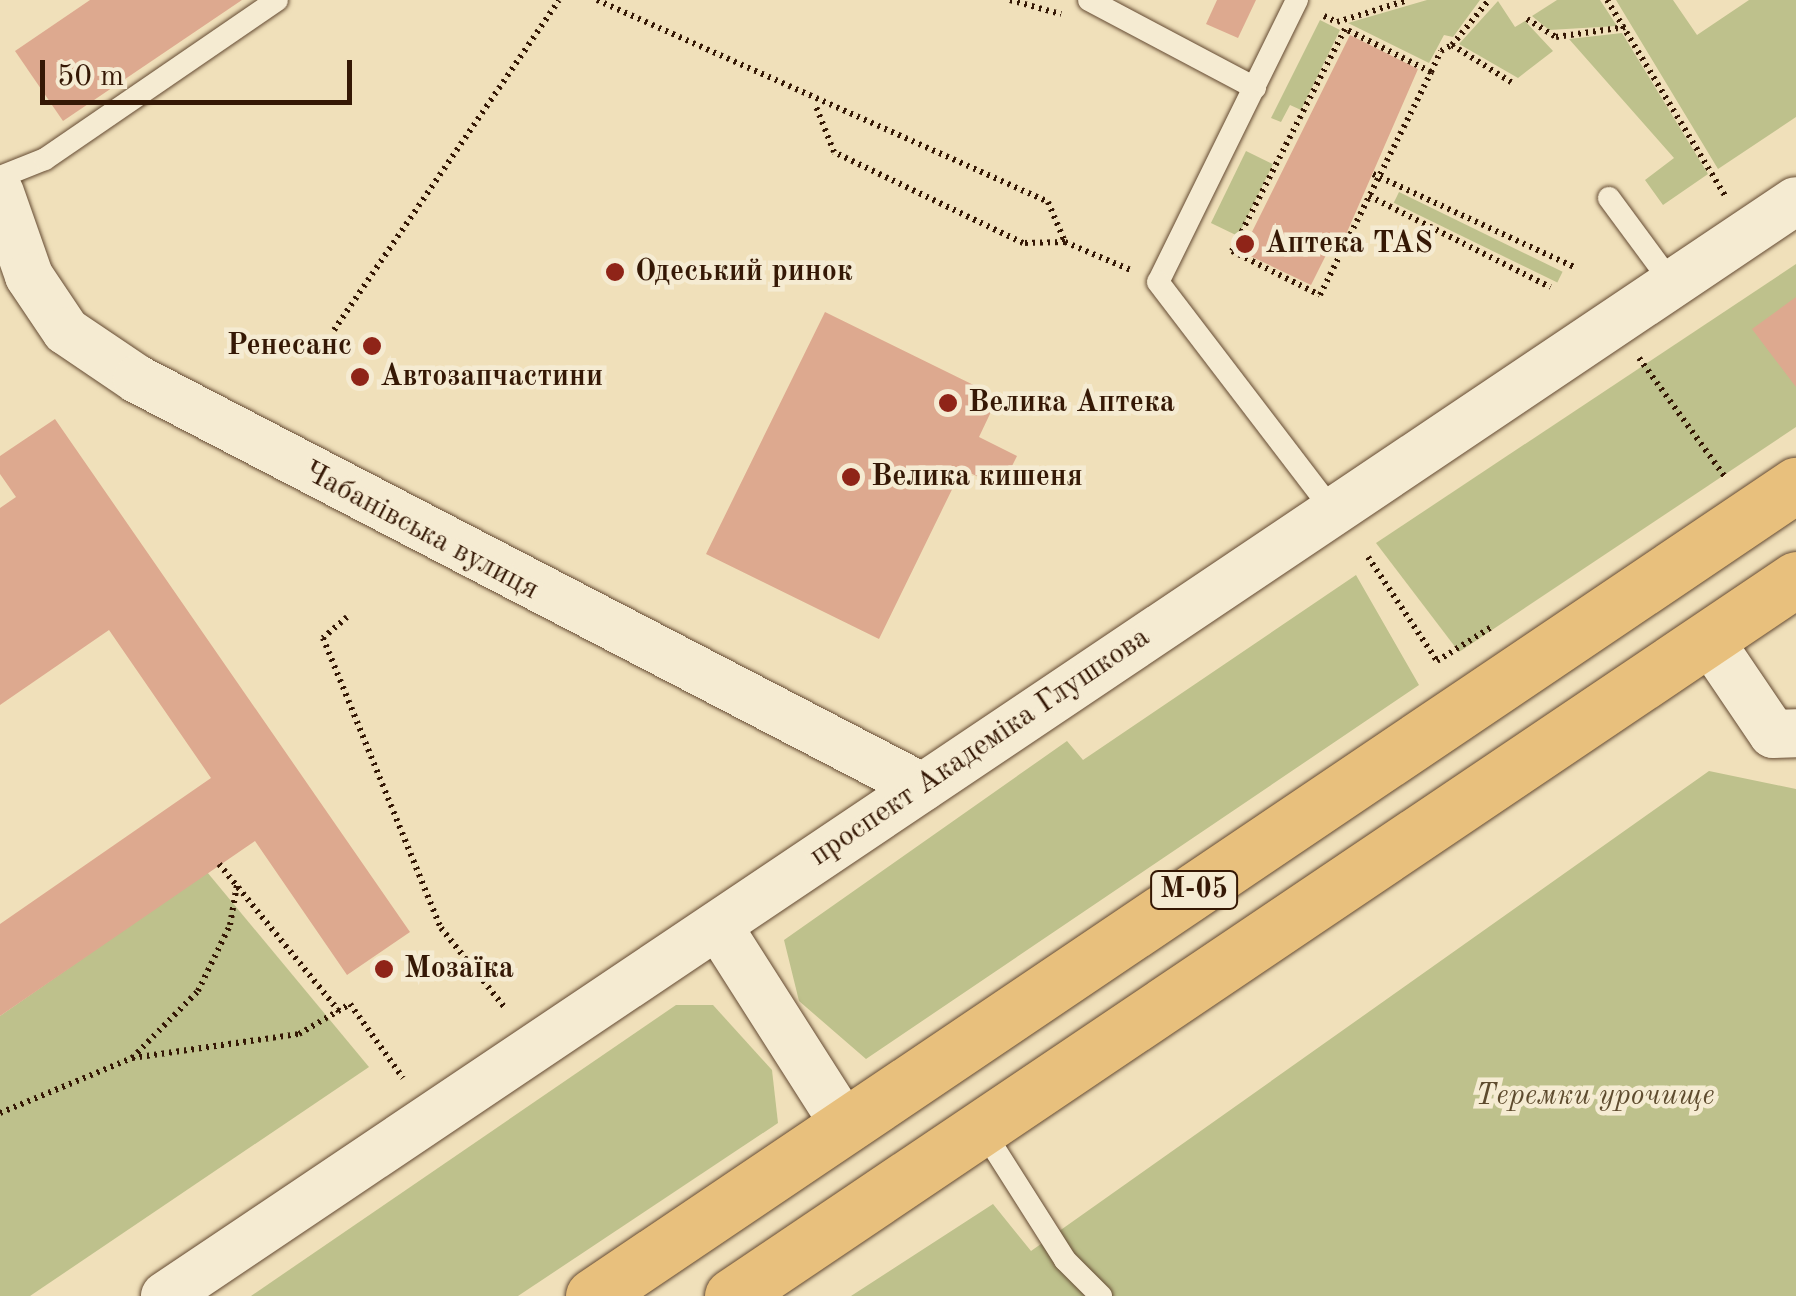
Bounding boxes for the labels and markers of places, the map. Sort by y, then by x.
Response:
place label: Аптека TAS [1265,226,1433,262]
marker: Аптека TAS [1234,233,1256,255]
place label: Одеський ринок [635,254,853,290]
marker: Одеський ринок [604,261,626,283]
place label: Ренесанс [227,328,352,364]
marker: Ренесанс [361,335,383,357]
place label: Автозапчастини [380,359,603,395]
marker: Автозапчастини [349,366,371,388]
place label: Велика Аптека [968,385,1175,421]
marker: Велика Аптека [937,392,959,414]
place label: Велика кишеня [871,459,1083,495]
marker: Велика кишеня [840,466,862,488]
place label: Мозаїка [404,951,514,987]
marker: Мозаїка [373,958,395,980]

